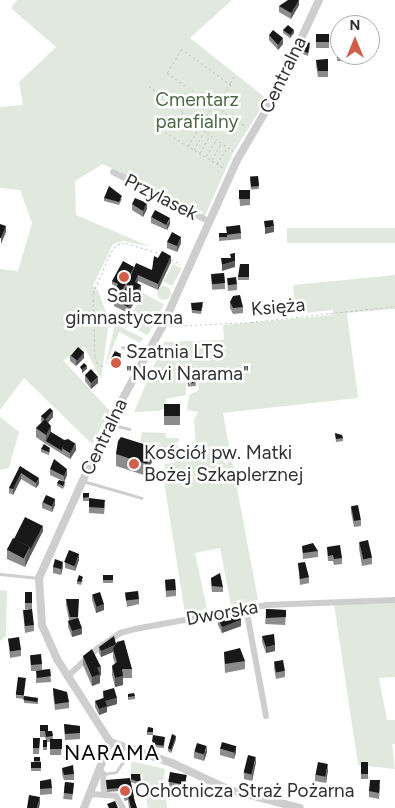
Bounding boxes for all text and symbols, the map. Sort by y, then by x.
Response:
north arrow [330,15,380,65]
text: N [350,17,360,34]
street label: Centralna [255,33,311,117]
park label: Cmentarz parafialny [155,89,239,133]
street label: Przylasek [121,169,201,225]
marker: Sala gimnastyczna [118,271,130,283]
place label: Sala gimnastyczna [65,285,183,329]
street label: Księża [250,293,306,321]
place label: Szatnia LTS "Novi Narama" [126,341,249,385]
marker: Szatnia LTS "Novi Narama" [110,357,122,369]
street label: Centralna [76,395,132,479]
place label: Kościół pw. Matki Bożej Szkaplerznej [144,442,303,486]
marker: Kościół pw. Matki Bożej Szkaplerznej [128,458,140,470]
street label: Dworska [184,595,260,631]
district label: NARAMA [63,740,161,766]
place label: Ochotnicza Straż Pożarna [135,780,354,802]
marker: Ochotnicza Straż Pożarna [119,785,131,797]

